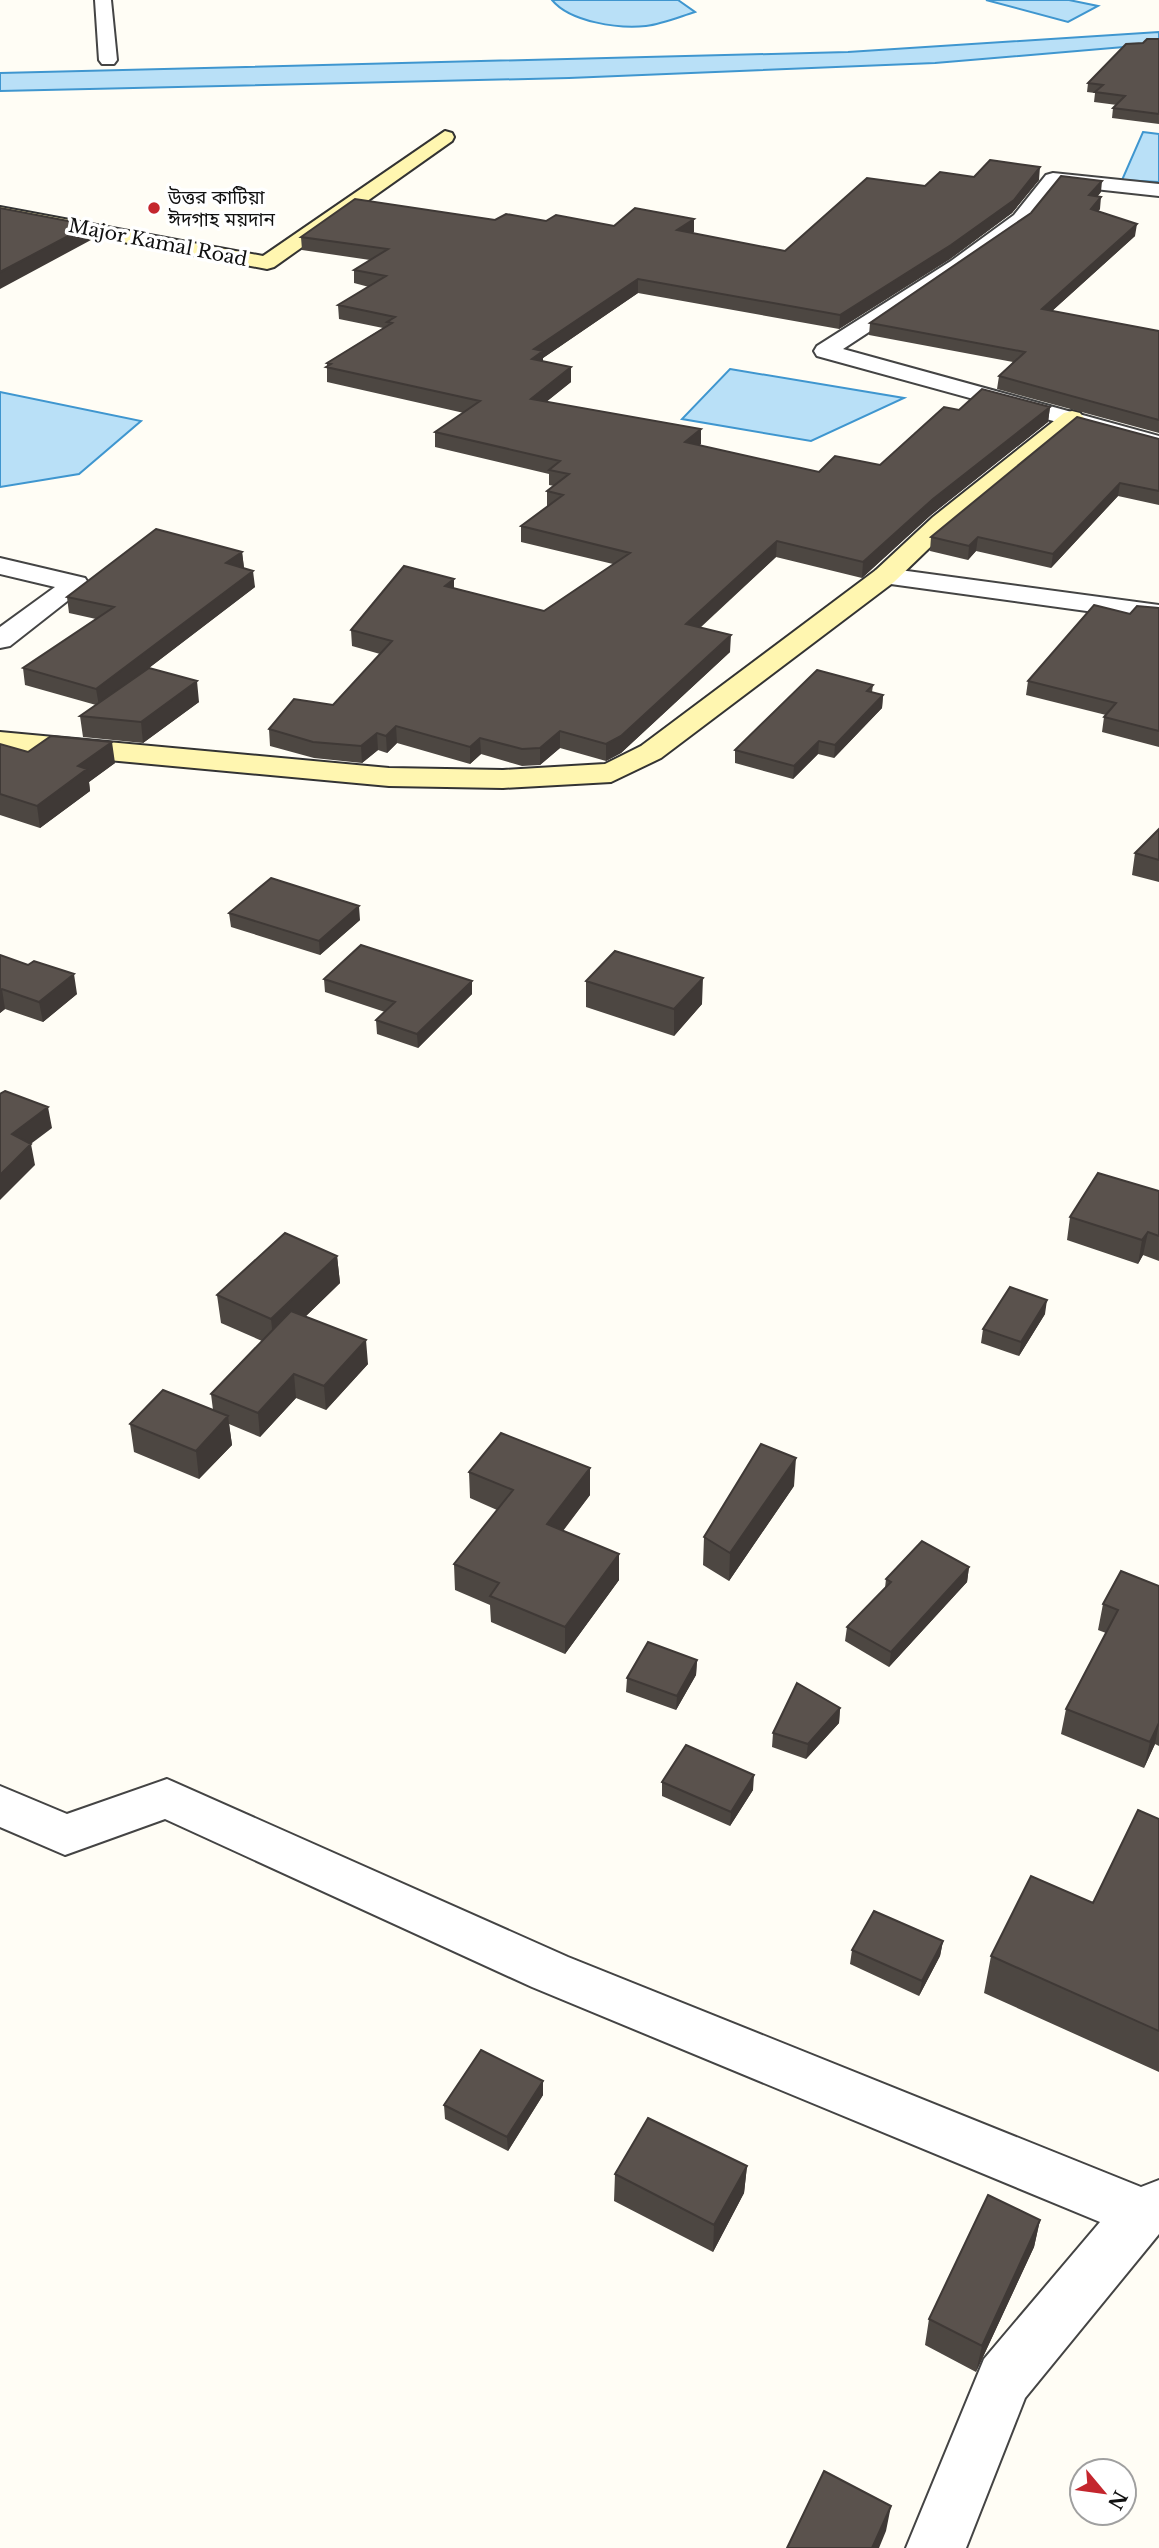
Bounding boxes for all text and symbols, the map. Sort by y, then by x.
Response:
place label: উত্তর কাটিয়া ঈদগাহ ময়দান [167,186,276,231]
marker: উত্তর কাটিয়া ঈদগাহ ময়দান [146,200,162,216]
street label: Major Kamal Road [66,214,250,271]
north arrow [1068,2457,1138,2527]
text: N [1103,2487,1132,2514]

